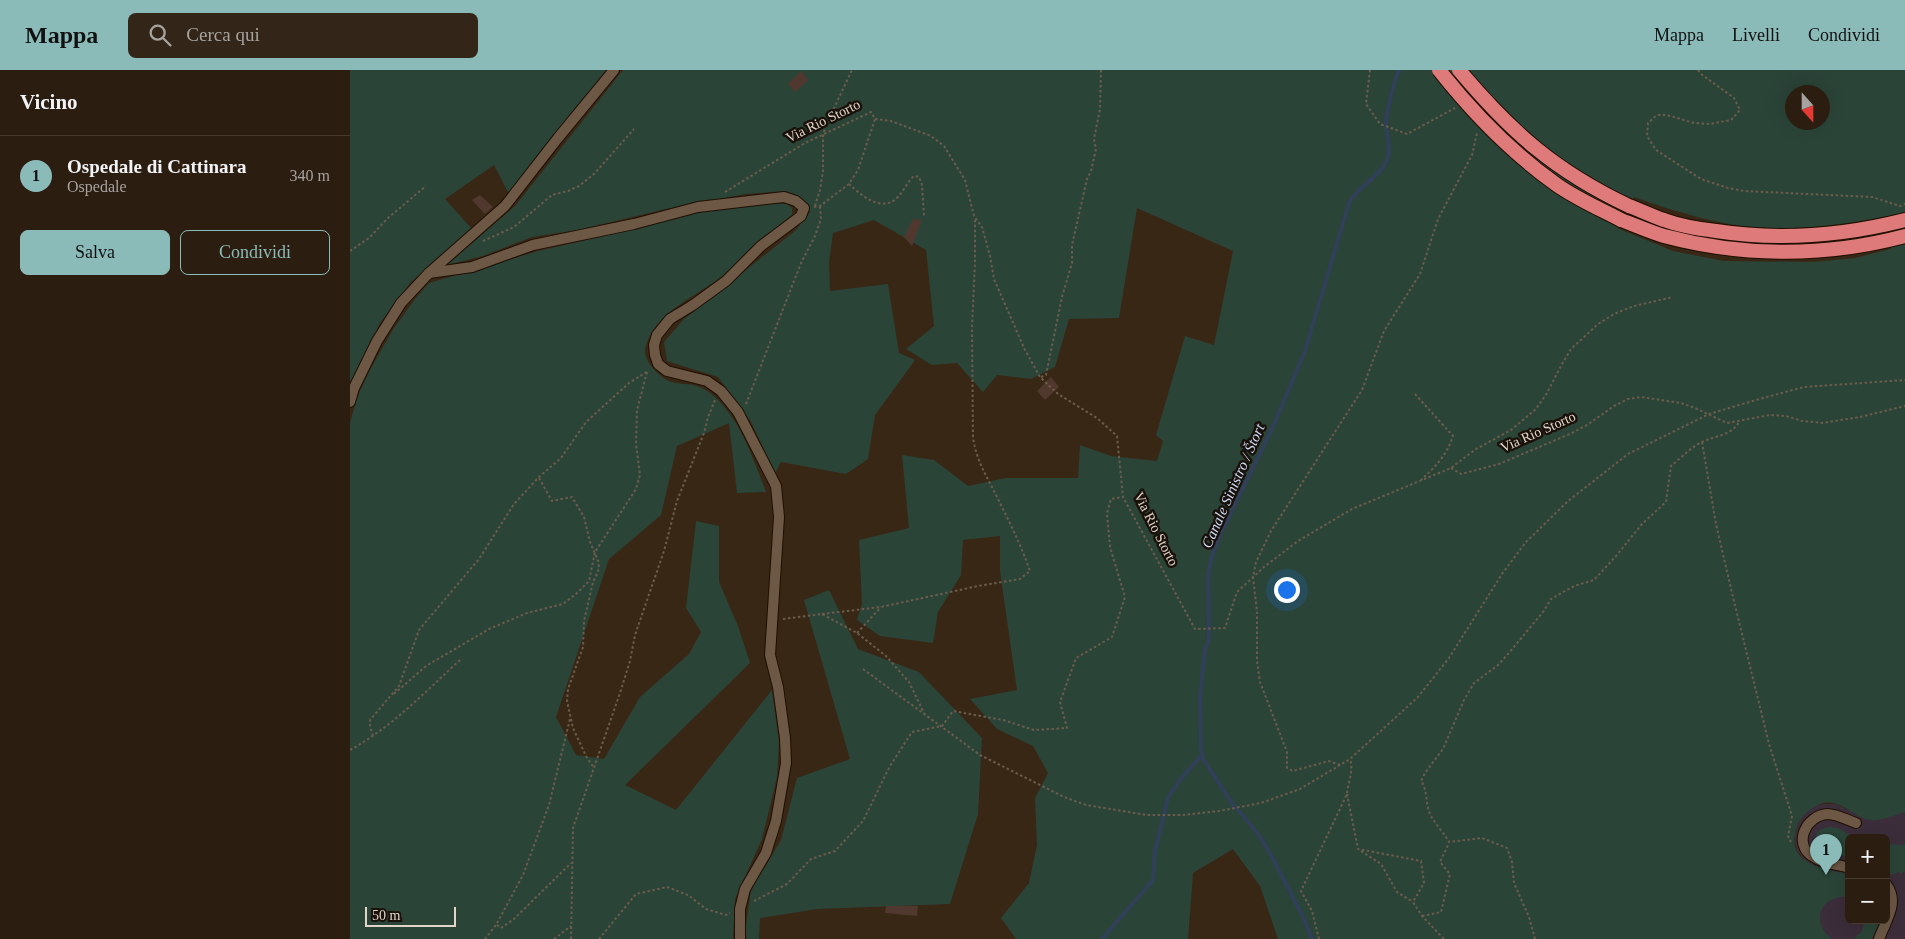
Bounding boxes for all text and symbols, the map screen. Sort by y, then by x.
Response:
search box [128,13,478,58]
icon: search [146,21,174,49]
text: Mappa [25,22,98,48]
text: Cerca qui [186,24,260,45]
text: Mappa [1654,25,1704,45]
text: Livelli [1732,25,1780,45]
text: Condividi [1808,25,1880,45]
north arrow [1785,85,1830,130]
text: Vicino [20,90,78,114]
street label: Via Rio Storto [783,97,863,145]
text: Ospedale di Cattinara [67,156,246,177]
text: 1 [32,167,40,184]
text: 340 m [290,167,330,184]
text: Ospedale [67,178,127,195]
button: Salva [20,230,170,275]
button: Condividi [180,230,330,275]
street label: Via Rio Storto [1498,409,1578,455]
water label: Canale Sinistro / Štort [1198,421,1268,550]
street label: Via Rio Storto [1131,490,1181,568]
your location [1274,577,1300,603]
pin: 1 [1810,834,1842,875]
map controls [1845,834,1890,924]
button: + [1845,834,1890,879]
button: − [1845,879,1890,924]
scale bar [365,904,456,927]
text: 50 m [372,908,400,923]

